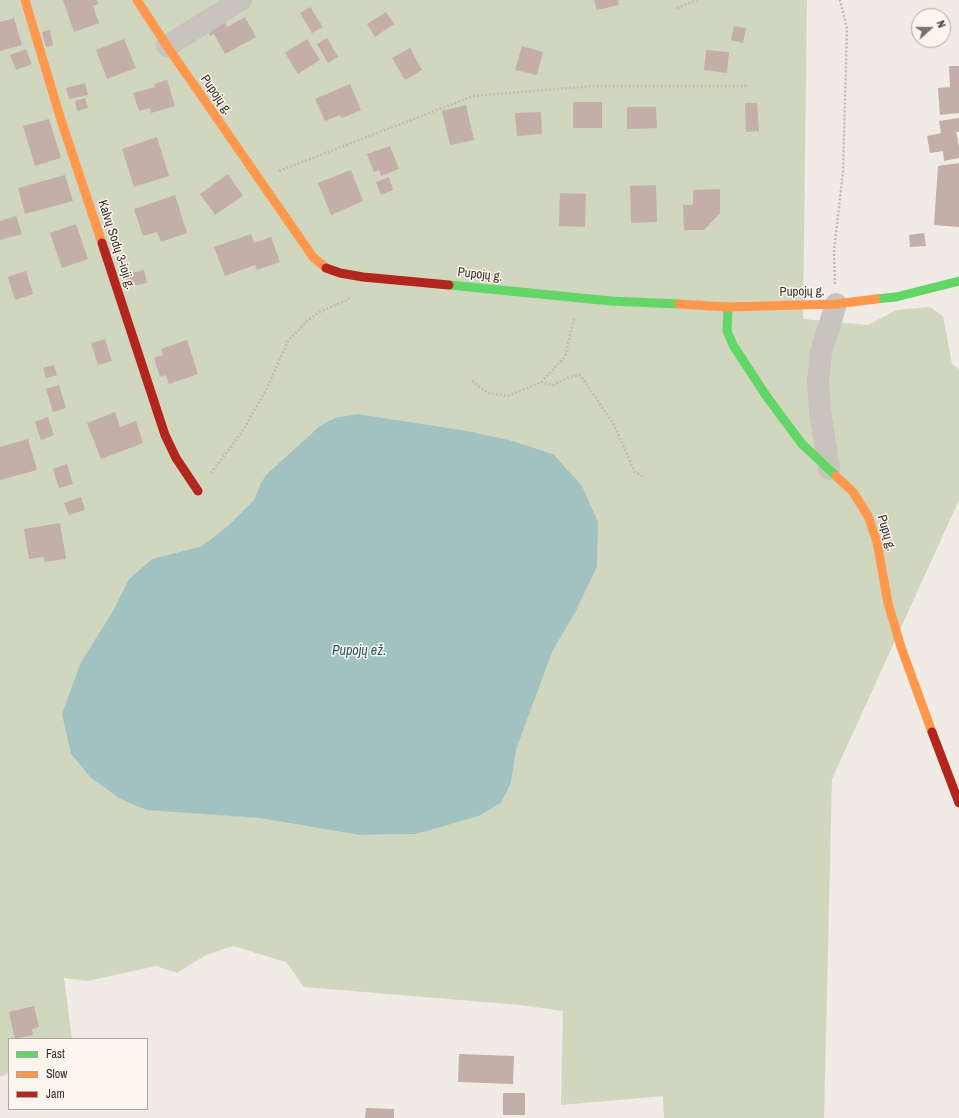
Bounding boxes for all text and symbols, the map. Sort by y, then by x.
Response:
north arrow [911,8,951,48]
text: N [934,19,949,30]
street label: Pupojų g. [197,72,235,118]
street label: Kalvų Sodų 3-ioji g. [94,198,138,292]
street label: Pupojų g. [457,265,503,285]
street label: Pupojų g. [779,284,825,300]
street label: Pupų g. [873,513,899,553]
water label: Pupojų ež. [332,643,386,659]
legend [8,1038,148,1110]
text: Fast [46,1046,65,1062]
text: Slow [46,1066,67,1082]
text: Jam [46,1086,65,1102]

